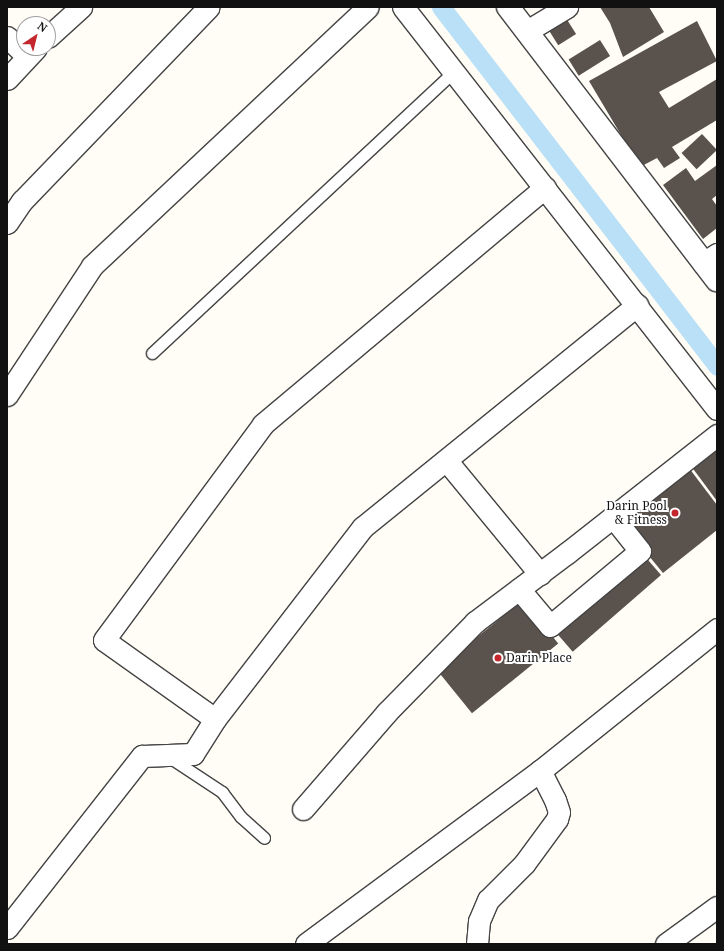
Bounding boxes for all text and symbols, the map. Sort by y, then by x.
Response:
north arrow [16,16,56,56]
text: N [35,18,50,35]
place label: Darin Pool & Fitness [606,499,667,527]
marker: Darin Pool & Fitness [670,508,680,518]
place label: Darin Place [506,651,572,665]
marker: Darin Place [493,653,503,663]

